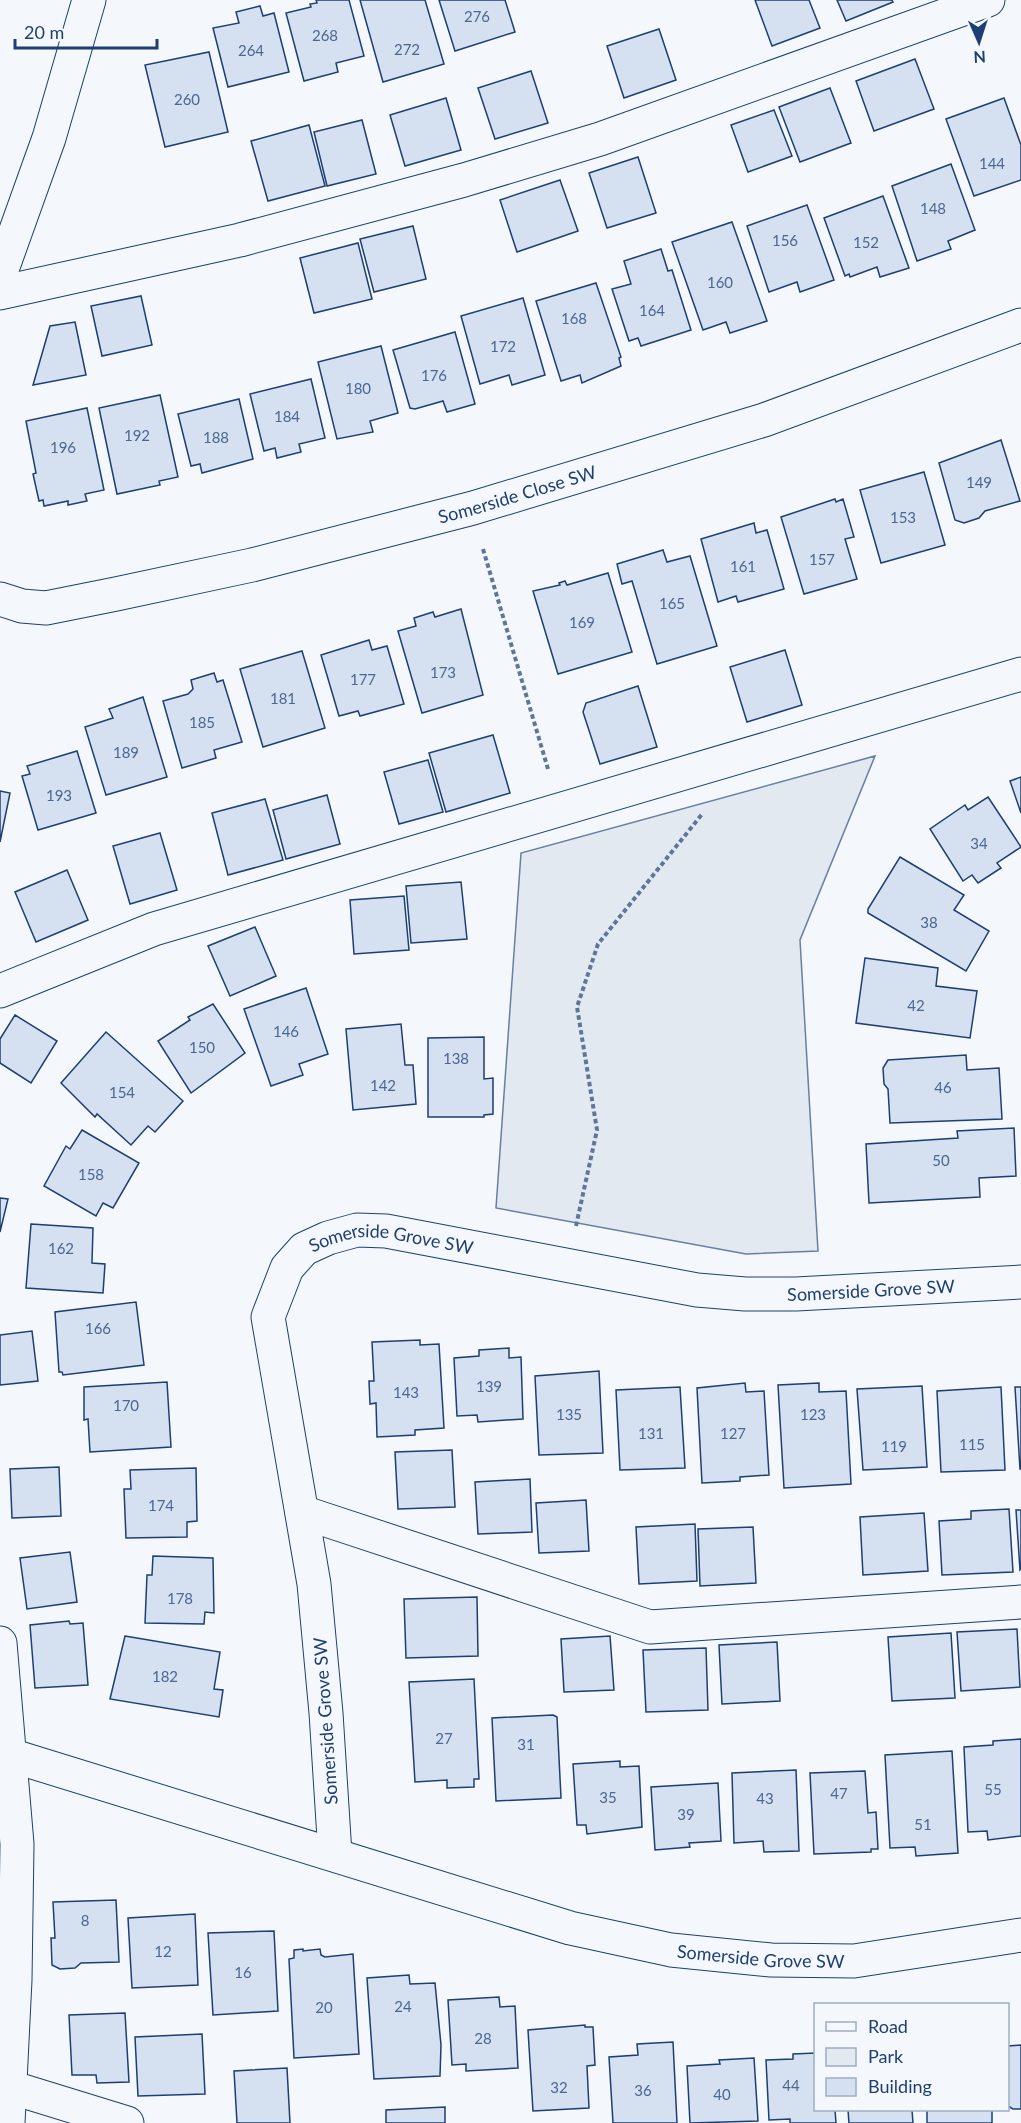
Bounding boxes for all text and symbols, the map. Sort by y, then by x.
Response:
house number: 276 [464,7,490,25]
scale bar [15,12,158,50]
north arrow [949,12,1009,72]
text: 20 m [24,21,64,43]
house number: 268 [312,26,338,44]
house number: 272 [394,40,420,58]
house number: 264 [238,41,264,59]
text: N [973,48,986,67]
house number: 260 [174,90,200,108]
house number: 144 [979,154,1005,172]
house number: 148 [920,199,946,217]
house number: 156 [772,231,798,249]
house number: 152 [853,233,879,251]
house number: 160 [707,273,733,291]
house number: 164 [639,301,665,319]
house number: 168 [561,309,587,327]
house number: 172 [490,337,516,355]
house number: 176 [421,366,447,384]
house number: 180 [345,379,371,397]
house number: 184 [274,407,300,425]
house number: 192 [124,426,150,444]
house number: 188 [203,428,229,446]
house number: 196 [50,438,76,456]
street label: Somerside Close SW [436,460,599,528]
house number: 149 [966,473,992,491]
house number: 153 [890,508,916,526]
house number: 157 [809,550,835,568]
house number: 161 [730,557,756,575]
house number: 165 [659,594,685,612]
house number: 169 [569,613,595,631]
house number: 173 [430,663,456,681]
house number: 177 [350,670,376,688]
house number: 181 [270,689,296,707]
house number: 185 [189,713,215,731]
house number: 189 [113,743,139,761]
house number: 193 [46,786,72,804]
house number: 34 [970,834,988,852]
house number: 38 [920,913,938,931]
house number: 42 [907,996,925,1014]
house number: 146 [273,1022,299,1040]
house number: 150 [189,1038,215,1056]
house number: 138 [443,1049,469,1067]
house number: 142 [370,1076,396,1094]
house number: 46 [934,1078,952,1096]
house number: 154 [109,1083,135,1101]
house number: 50 [932,1151,950,1169]
house number: 158 [78,1165,104,1183]
street label: Somerside Grove SW [305,1219,475,1258]
house number: 162 [48,1239,74,1257]
street label: Somerside Grove SW [787,1275,956,1305]
house number: 166 [85,1319,111,1337]
house number: 139 [476,1377,502,1395]
house number: 143 [393,1383,419,1401]
house number: 170 [113,1396,139,1414]
house number: 135 [556,1405,582,1423]
house number: 123 [800,1405,826,1423]
house number: 131 [638,1424,664,1442]
house number: 127 [720,1424,746,1442]
house number: 115 [959,1435,985,1453]
house number: 119 [881,1437,907,1455]
house number: 174 [148,1496,174,1514]
house number: 178 [167,1589,193,1607]
street label: Somerside Grove SW [308,1636,342,1805]
house number: 182 [152,1667,178,1685]
house number: 27 [435,1729,453,1747]
house number: 31 [517,1735,535,1753]
house number: 55 [984,1780,1002,1798]
house number: 47 [830,1784,848,1802]
house number: 35 [599,1788,617,1806]
house number: 43 [756,1789,774,1807]
house number: 39 [677,1805,695,1823]
house number: 51 [914,1815,932,1833]
house number: 8 [81,1911,89,1929]
street label: Somerside Grove SW [676,1940,845,1972]
house number: 12 [154,1942,172,1960]
house number: 16 [234,1963,252,1981]
house number: 24 [394,1997,412,2015]
house number: 20 [315,1998,333,2016]
legend [814,2003,1009,2111]
text: Road [868,2015,908,2037]
house number: 28 [474,2029,492,2047]
text: Park [868,2045,904,2067]
text: Building [868,2075,932,2097]
house number: 44 [782,2076,800,2094]
house number: 32 [550,2078,568,2096]
house number: 36 [634,2081,652,2099]
house number: 40 [713,2085,731,2103]

